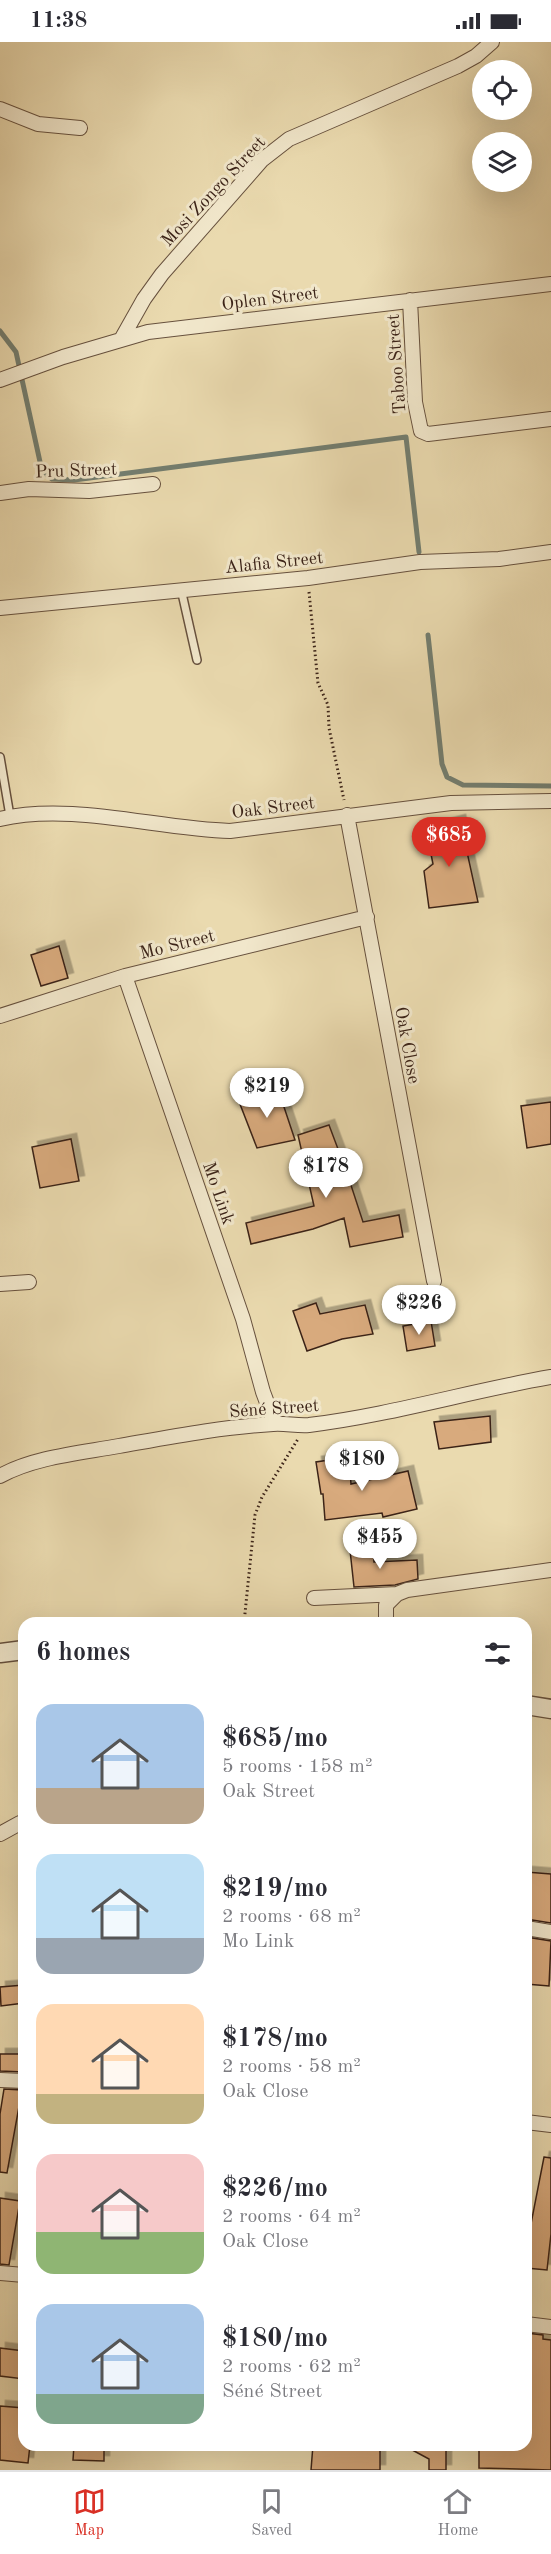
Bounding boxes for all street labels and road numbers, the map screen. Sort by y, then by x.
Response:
street label: Mosi Zongo Street [158,133,269,250]
street label: Oplen Street [221,284,320,314]
street label: Taboo Street [385,313,409,415]
street label: Pru Street [35,461,117,481]
street label: Alafia Street [224,549,324,577]
street label: Oak Street [231,794,316,822]
street label: Mo Street [138,927,217,963]
street label: Oak Close [391,1005,423,1085]
street label: Mo Link [199,1160,237,1227]
street label: Séné Street [228,1397,320,1421]

